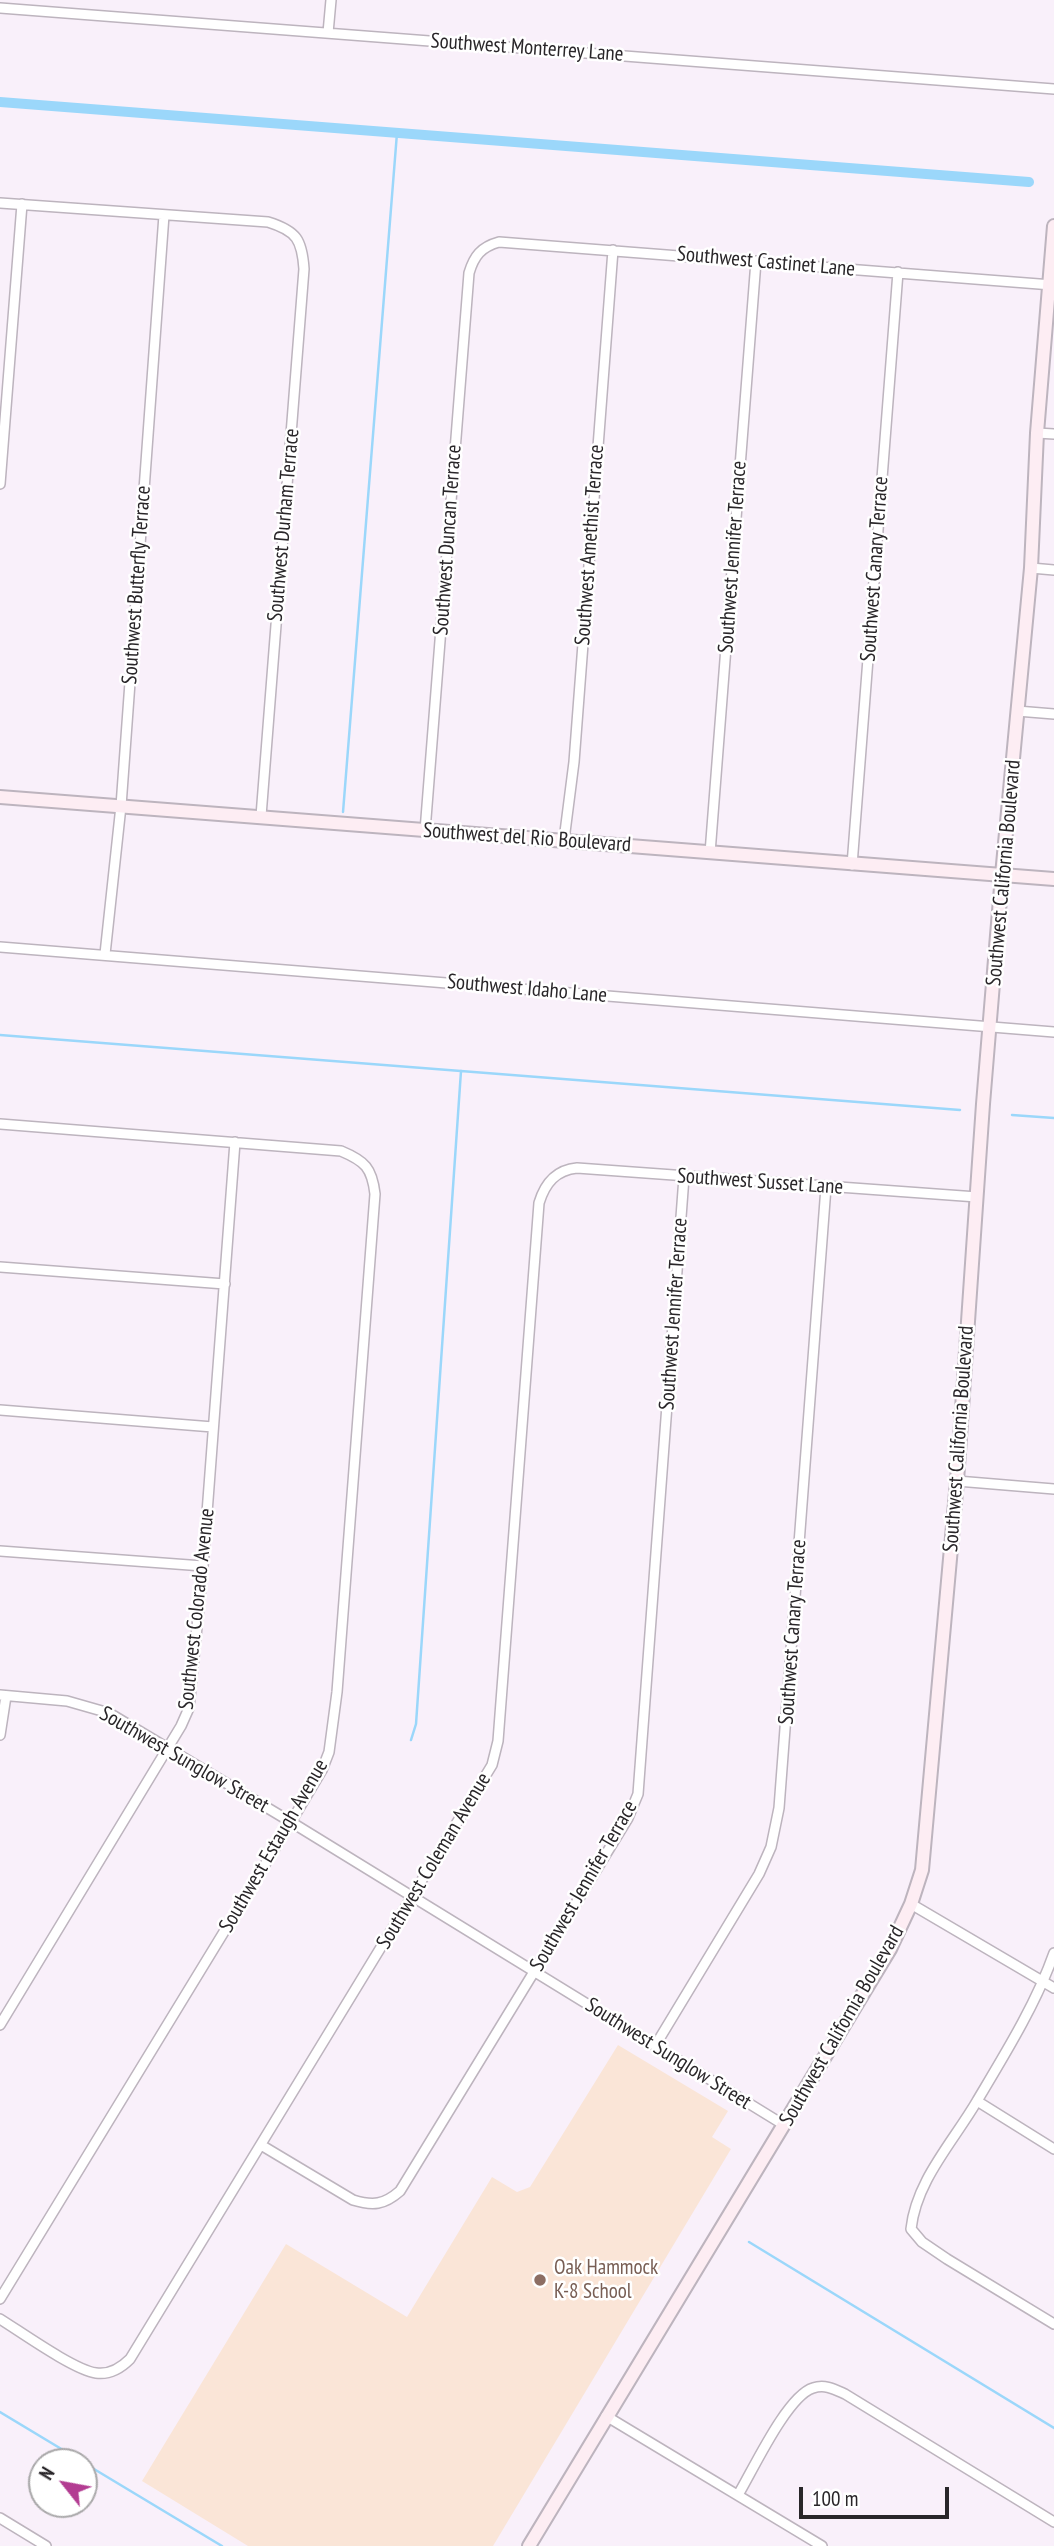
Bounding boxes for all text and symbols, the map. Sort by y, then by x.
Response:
street label: Southwest Monterrey Lane [430,29,624,67]
street label: Southwest Castinet Lane [676,242,856,282]
street label: Southwest Durham Terrace [263,427,305,623]
street label: Southwest Duncan Terrace [429,444,467,636]
street label: Southwest Amethist Terrace [570,444,610,646]
street label: Southwest Jennifer Terrace [714,460,752,654]
street label: Southwest Canary Terrace [856,476,894,662]
street label: Southwest Butterfly Terrace [117,485,157,685]
street label: Southwest California Boulevard [982,759,1026,987]
street label: Southwest del Rio Boulevard [422,818,632,858]
street label: Southwest Idaho Lane [446,969,608,1009]
street label: Southwest Susset Lane [676,1164,844,1200]
street label: Southwest Jennifer Terrace [655,1217,693,1411]
street label: Southwest California Boulevard [939,1325,979,1553]
street label: Southwest Colorado Avenue [174,1507,220,1711]
street label: Southwest Canary Terrace [774,1539,812,1725]
street label: Southwest Sunglow Street [95,1701,273,1819]
street label: Southwest Estaugh Avenue [214,1755,334,1937]
street label: Southwest Coleman Avenue [371,1768,497,1954]
street label: Southwest Jennifer Terrace [525,1796,643,1976]
street label: Southwest California Boulevard [774,1921,910,2131]
street label: Southwest Sunglow Street [580,1993,756,2115]
place label: Oak Hammock K-8 School [554,2255,658,2305]
marker: Oak Hammock K-8 School [532,2272,548,2288]
north arrow [28,2448,98,2518]
text: N [34,2463,60,2484]
scale bar [802,2472,953,2516]
text: 100 m [812,2485,858,2512]

